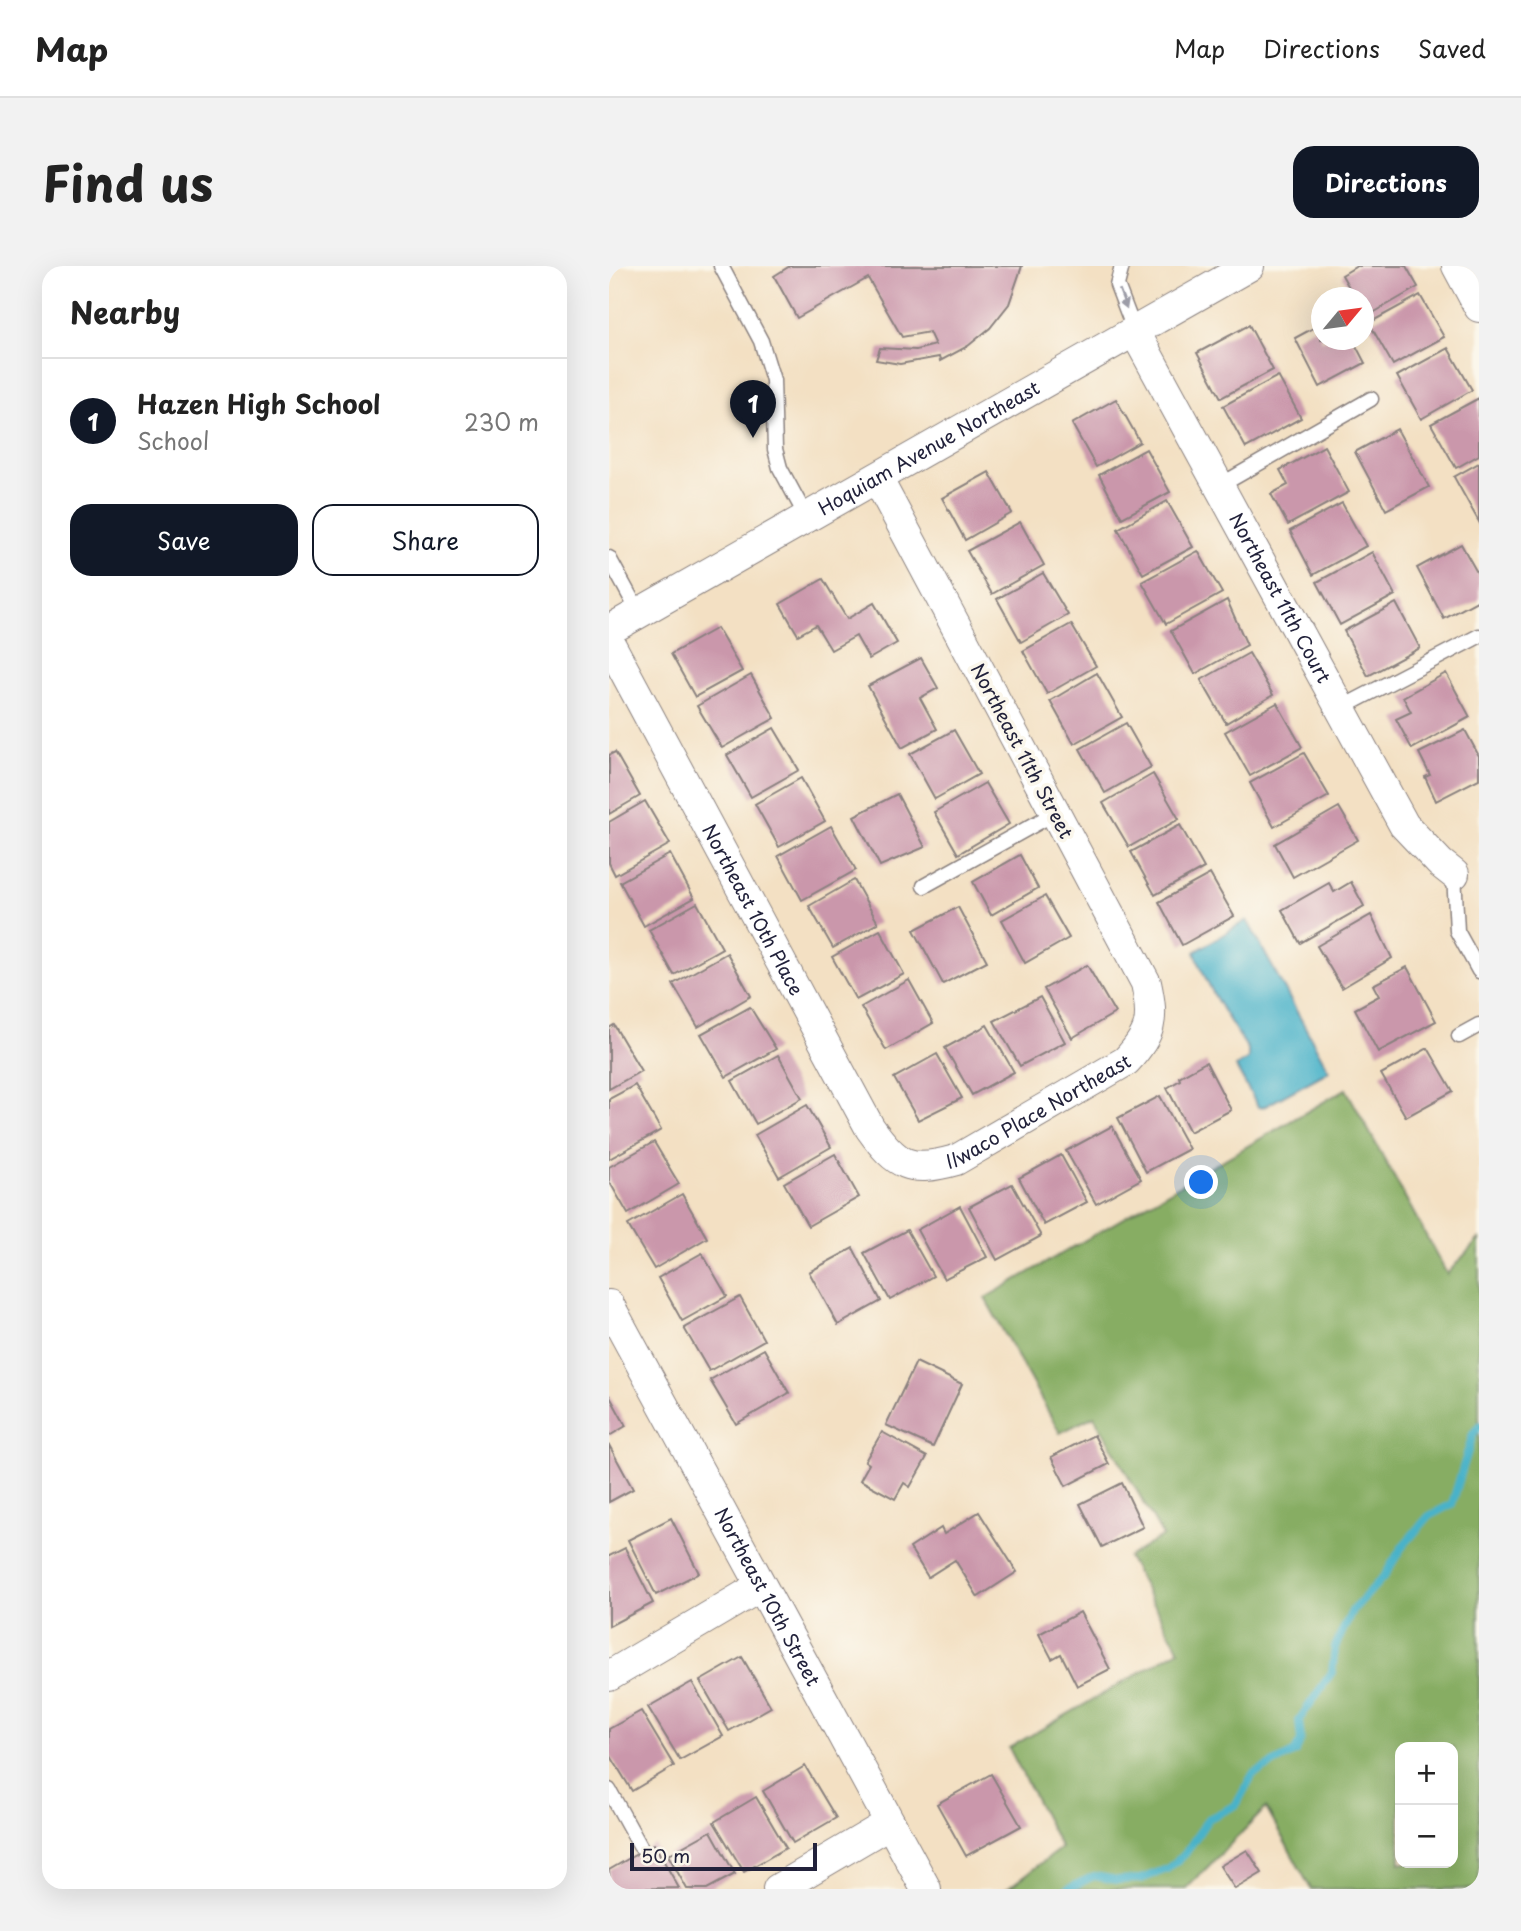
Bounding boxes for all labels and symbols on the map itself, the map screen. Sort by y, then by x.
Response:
north arrow [1311,287,1374,350]
one-way arrow [1117,289,1128,310]
street label: Hoquiam Avenue Northeast [812,373,1045,521]
pin: 1 [730,380,776,438]
street label: Northeast 11th Court [1223,507,1339,688]
street label: Northeast 11th Street [965,658,1081,843]
street label: Northeast 10th Place [696,819,811,1000]
street label: Ilwaco Place Northeast [943,1046,1135,1175]
your location [1184,1165,1218,1199]
street label: Northeast 10th Street [708,1502,828,1691]
scale bar [630,1840,817,1872]

